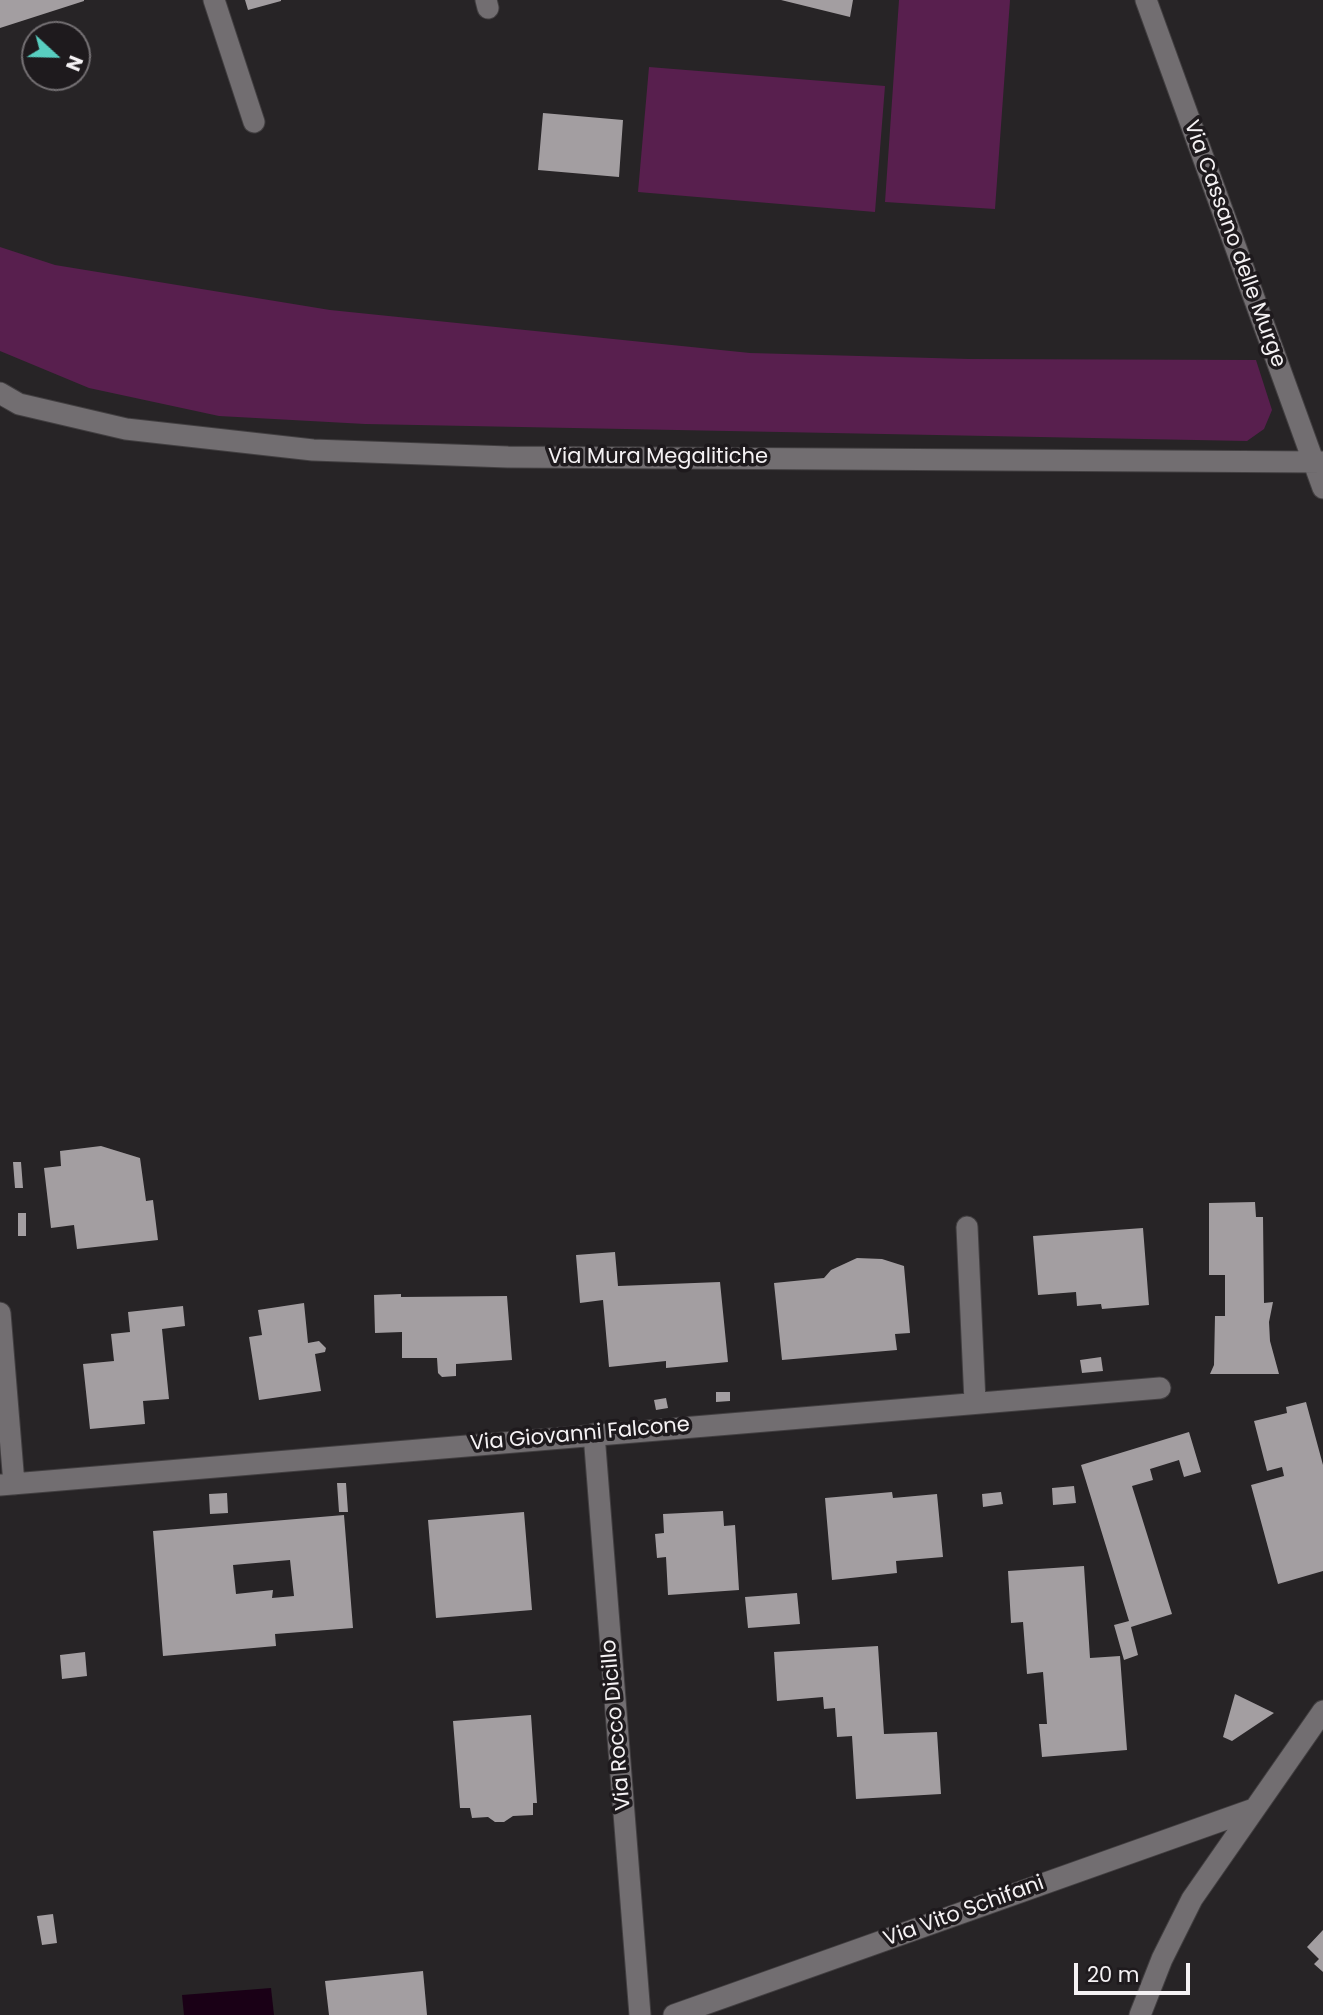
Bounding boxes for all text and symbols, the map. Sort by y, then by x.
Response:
north arrow [21,21,91,91]
text: N [59,52,89,75]
street label: Via Cassano delle Murge [1178,117,1290,371]
street label: Via Mura Megalitiche [548,445,768,471]
street label: Via Giovanni Falcone [469,1413,691,1457]
street label: Via Rocco Dicillo [597,1638,637,1812]
street label: Via Vito Schifani [880,1871,1048,1953]
scale bar [1078,1948,1194,1992]
text: 20 m [1087,1960,1140,1989]

